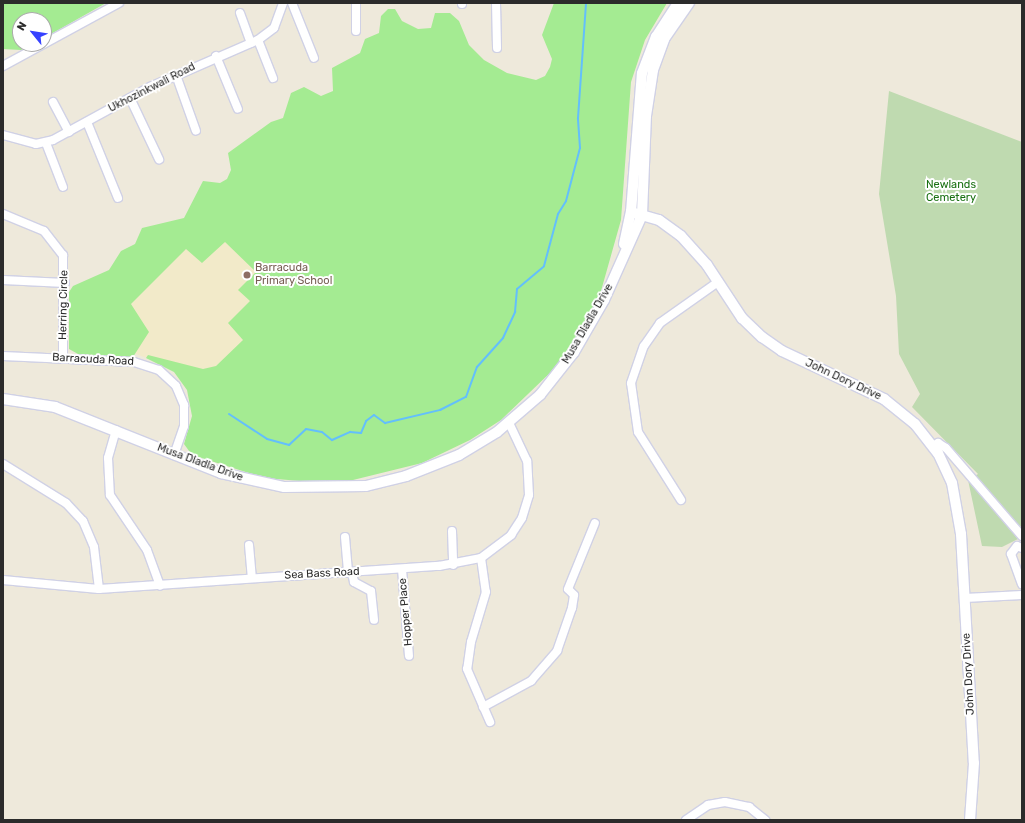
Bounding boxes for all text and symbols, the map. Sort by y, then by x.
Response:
north arrow [12,12,52,52]
text: N [14,20,30,33]
street label: Ukhozinkwali Road [106,60,198,116]
park label: Newlands Cemetery [926,179,976,205]
place label: Barracuda Primary School [255,262,333,288]
street label: Herring Circle [57,270,71,340]
marker: Barracuda Primary School [242,270,252,280]
street label: Musa Dladla Drive [560,282,616,366]
street label: Barracuda Road [52,351,134,369]
street label: John Dory Drive [803,357,883,403]
street label: Musa Dladla Drive [155,441,245,485]
street label: Sea Bass Road [284,565,360,583]
street label: Hopper Place [396,577,416,647]
street label: John Dory Drive [960,632,978,716]

